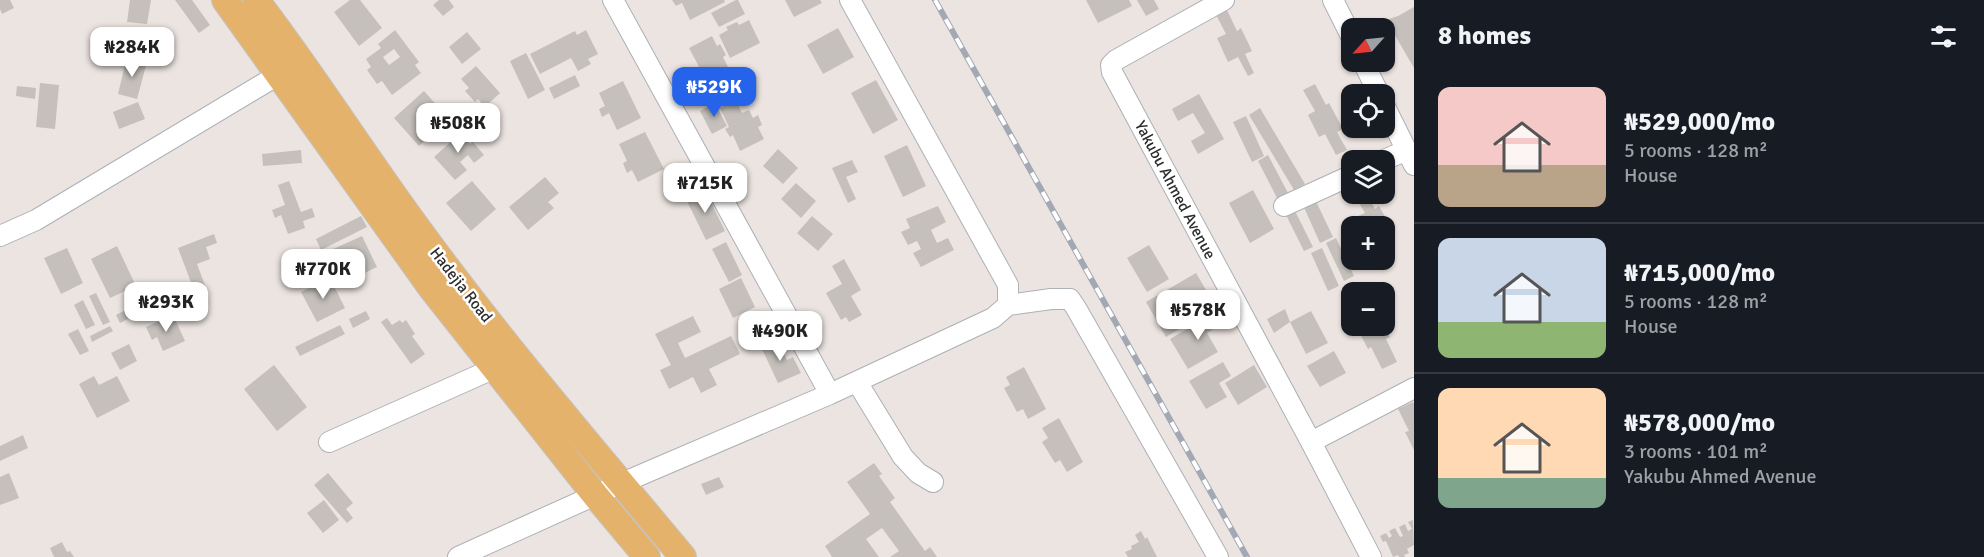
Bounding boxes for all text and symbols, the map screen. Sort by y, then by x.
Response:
north arrow [1341,18,1395,72]
map controls [1341,18,1395,336]
text: 8 homes [1438,20,1531,52]
icon: filters [1927,20,1960,53]
pin: ₦284K [90,27,174,78]
text: ₦284K [104,34,160,59]
pin: ₦529K [672,67,756,118]
text: ₦529K [686,74,742,99]
button: locate [1341,84,1395,138]
pin: ₦508K [416,103,500,154]
text: ₦529,000/mo [1624,106,1775,138]
text: ₦508K [430,110,486,135]
icon: home [1486,111,1558,183]
street label: Yakubu Ahmed Avenue [1130,117,1220,263]
text: 5 rooms · 128 m² [1624,138,1768,163]
button: layers [1341,150,1395,204]
pin: ₦715K [663,163,747,214]
text: House [1624,163,1678,188]
text: ₦715K [677,170,733,195]
button: + [1341,216,1395,270]
street label: Hadejia Road [425,243,497,327]
pin: ₦770K [281,249,365,300]
text: ₦770K [295,256,351,281]
text: ₦715,000/mo [1624,257,1775,289]
icon: home [1486,262,1558,334]
pin: ₦293K [124,282,208,333]
button: − [1341,282,1395,336]
text: ₦293K [138,289,194,314]
text: 5 rooms · 128 m² [1624,289,1768,314]
pin: ₦578K [1156,290,1240,341]
text: ₦578K [1170,297,1226,322]
pin: ₦490K [738,311,822,362]
text: House [1624,314,1678,339]
text: ₦490K [752,318,808,343]
text: ₦578,000/mo [1624,407,1775,439]
icon: home [1486,412,1558,484]
text: 3 rooms · 101 m² [1624,439,1768,464]
text: Yakubu Ahmed Avenue [1624,464,1816,489]

